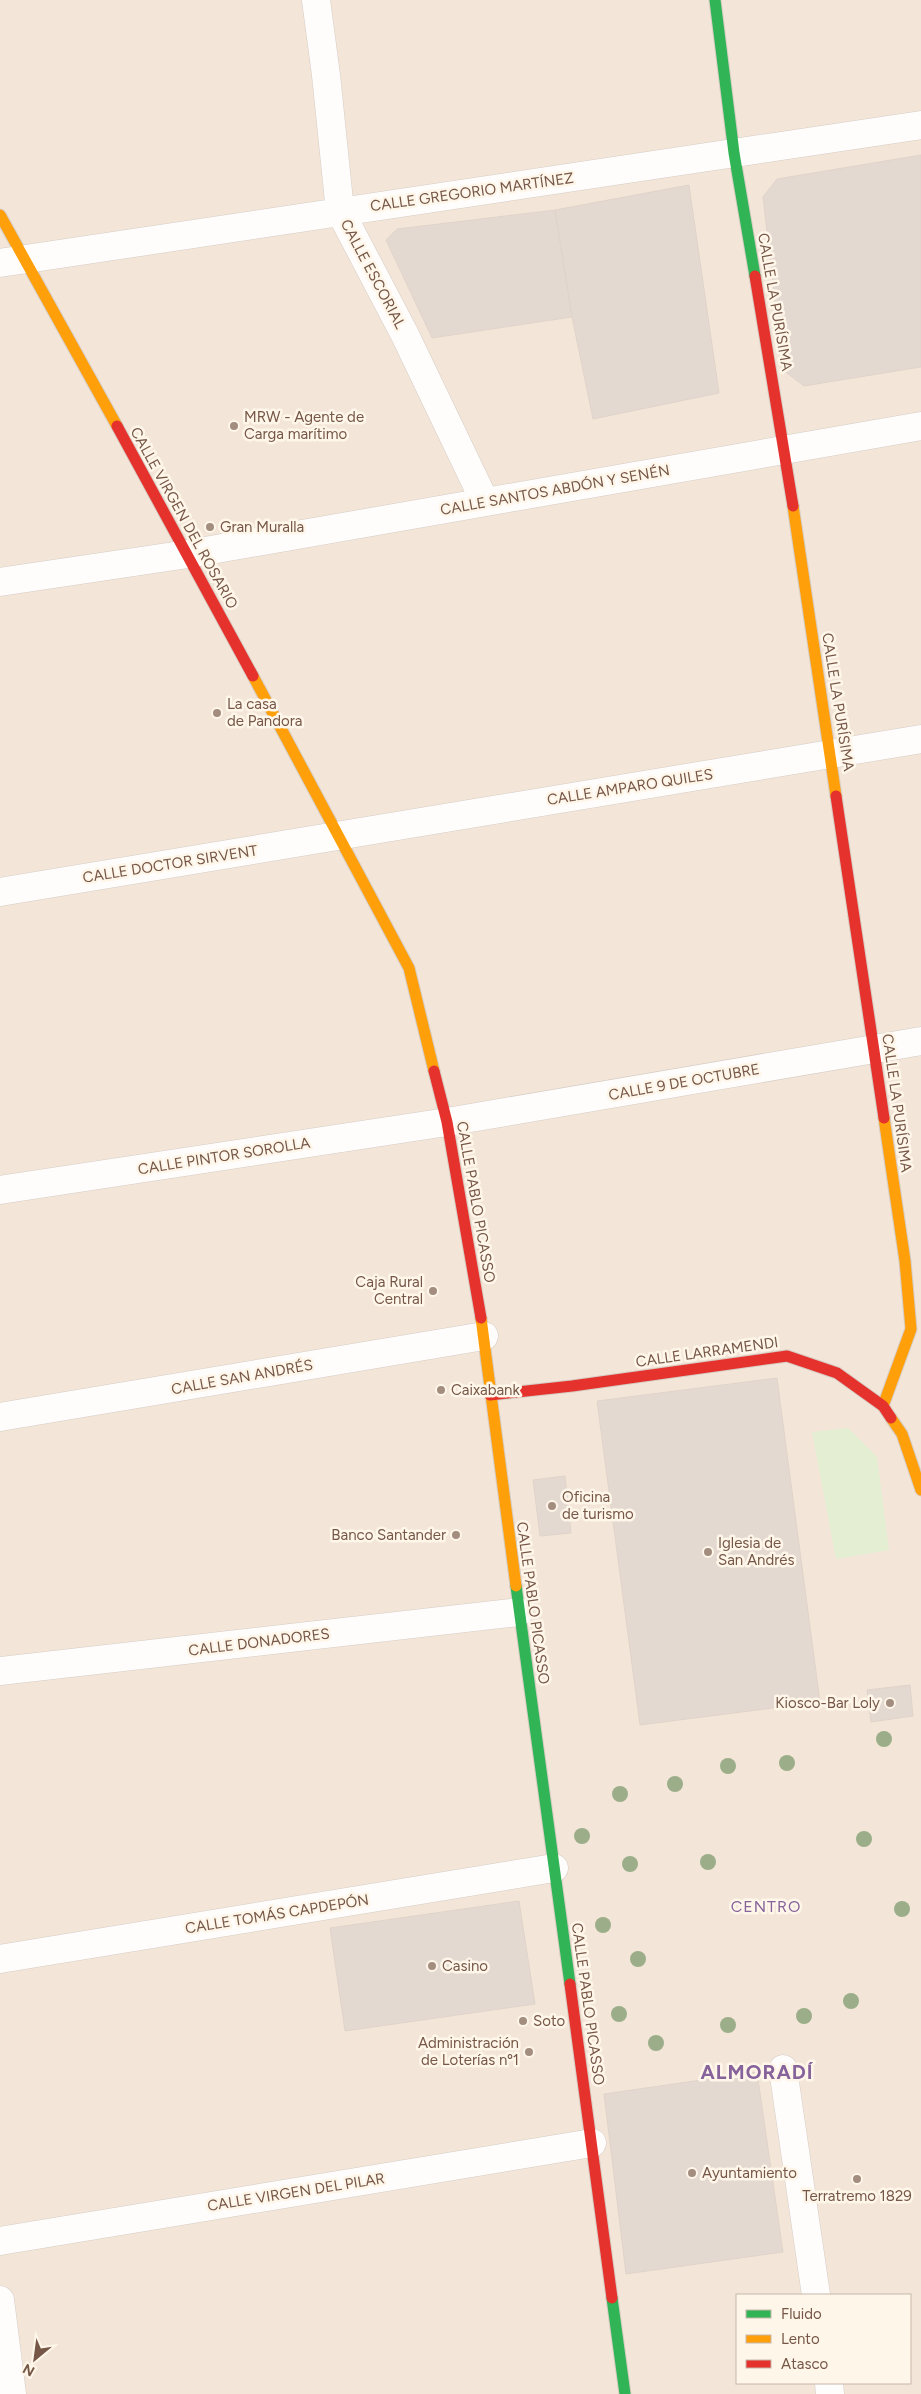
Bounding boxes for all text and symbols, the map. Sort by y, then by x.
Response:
street label: CALLE GREGORIO MARTÍNEZ [369,169,575,215]
street label: CALLE ESCORIAL [337,216,409,332]
street label: CALLE LA PURÍSIMA [754,232,796,372]
place label: MRW - Agente de Carga marítimo [244,408,364,443]
marker: MRW - Agente de Carga marítimo [228,420,240,432]
street label: CALLE VIRGEN DEL ROSARIO [126,424,242,612]
street label: CALLE SANTOS ABDÓN Y SENÉN [439,461,671,519]
place label: Gran Muralla [220,518,304,536]
marker: Gran Muralla [204,521,216,533]
street label: CALLE LA PURÍSIMA [818,632,858,772]
place label: La casa de Pandora [227,695,302,730]
marker: La casa de Pandora [211,707,223,719]
street label: CALLE AMPARO QUILES [546,765,714,809]
street label: CALLE DOCTOR SIRVENT [81,841,259,887]
street label: CALLE LA PURÍSIMA [878,1033,916,1173]
street label: CALLE 9 DE OCTUBRE [607,1060,761,1104]
street label: CALLE PABLO PICASSO [453,1120,499,1284]
street label: CALLE PINTOR SOROLLA [137,1133,311,1179]
place label: Caja Rural Central [355,1273,423,1308]
marker: Caja Rural Central [427,1285,439,1297]
street label: CALLE LARRAMENDI [635,1333,779,1371]
street label: CALLE SAN ANDRÉS [170,1356,314,1398]
place label: Caixabank [451,1381,520,1399]
marker: Caixabank [435,1384,447,1396]
place label: Oficina de turismo [562,1488,634,1523]
marker: Oficina de turismo [546,1500,558,1512]
street label: CALLE PABLO PICASSO [513,1521,553,1685]
place label: Banco Santander [331,1526,446,1544]
marker: Banco Santander [450,1529,462,1541]
place label: Iglesia de San Andrés [718,1534,795,1569]
marker: Iglesia de San Andrés [702,1546,714,1558]
street label: CALLE DONADORES [187,1624,331,1660]
place label: Kiosco-Bar Loly [775,1694,880,1712]
marker: Kiosco-Bar Loly [884,1697,896,1709]
street label: CALLE TOMÁS CAPDEPÓN [184,1891,370,1937]
district label: CENTRO [731,1897,801,1916]
street label: CALLE PABLO PICASSO [568,1922,608,2086]
place label: Casino [442,1957,488,1975]
marker: Casino [426,1960,438,1972]
place label: Soto [533,2012,566,2030]
marker: Soto [517,2015,529,2027]
place label: Administración de Loterías nº1 [418,2034,519,2069]
marker: Administración de Loterías nº1 [523,2046,535,2058]
district label: ALMORADÍ [701,2060,814,2084]
place label: Ayuntamiento [702,2164,797,2182]
marker: Ayuntamiento [686,2167,698,2179]
street label: CALLE VIRGEN DEL PILAR [206,2169,386,2215]
marker: Terratremo 1829 [851,2173,863,2185]
place label: Terratremo 1829 [802,2187,912,2205]
legend [736,2294,911,2384]
text: Fluido [781,2305,822,2323]
text: Lento [781,2330,820,2348]
north arrow [10,2334,60,2384]
text: Atasco [781,2355,829,2373]
text: N [20,2360,38,2380]

